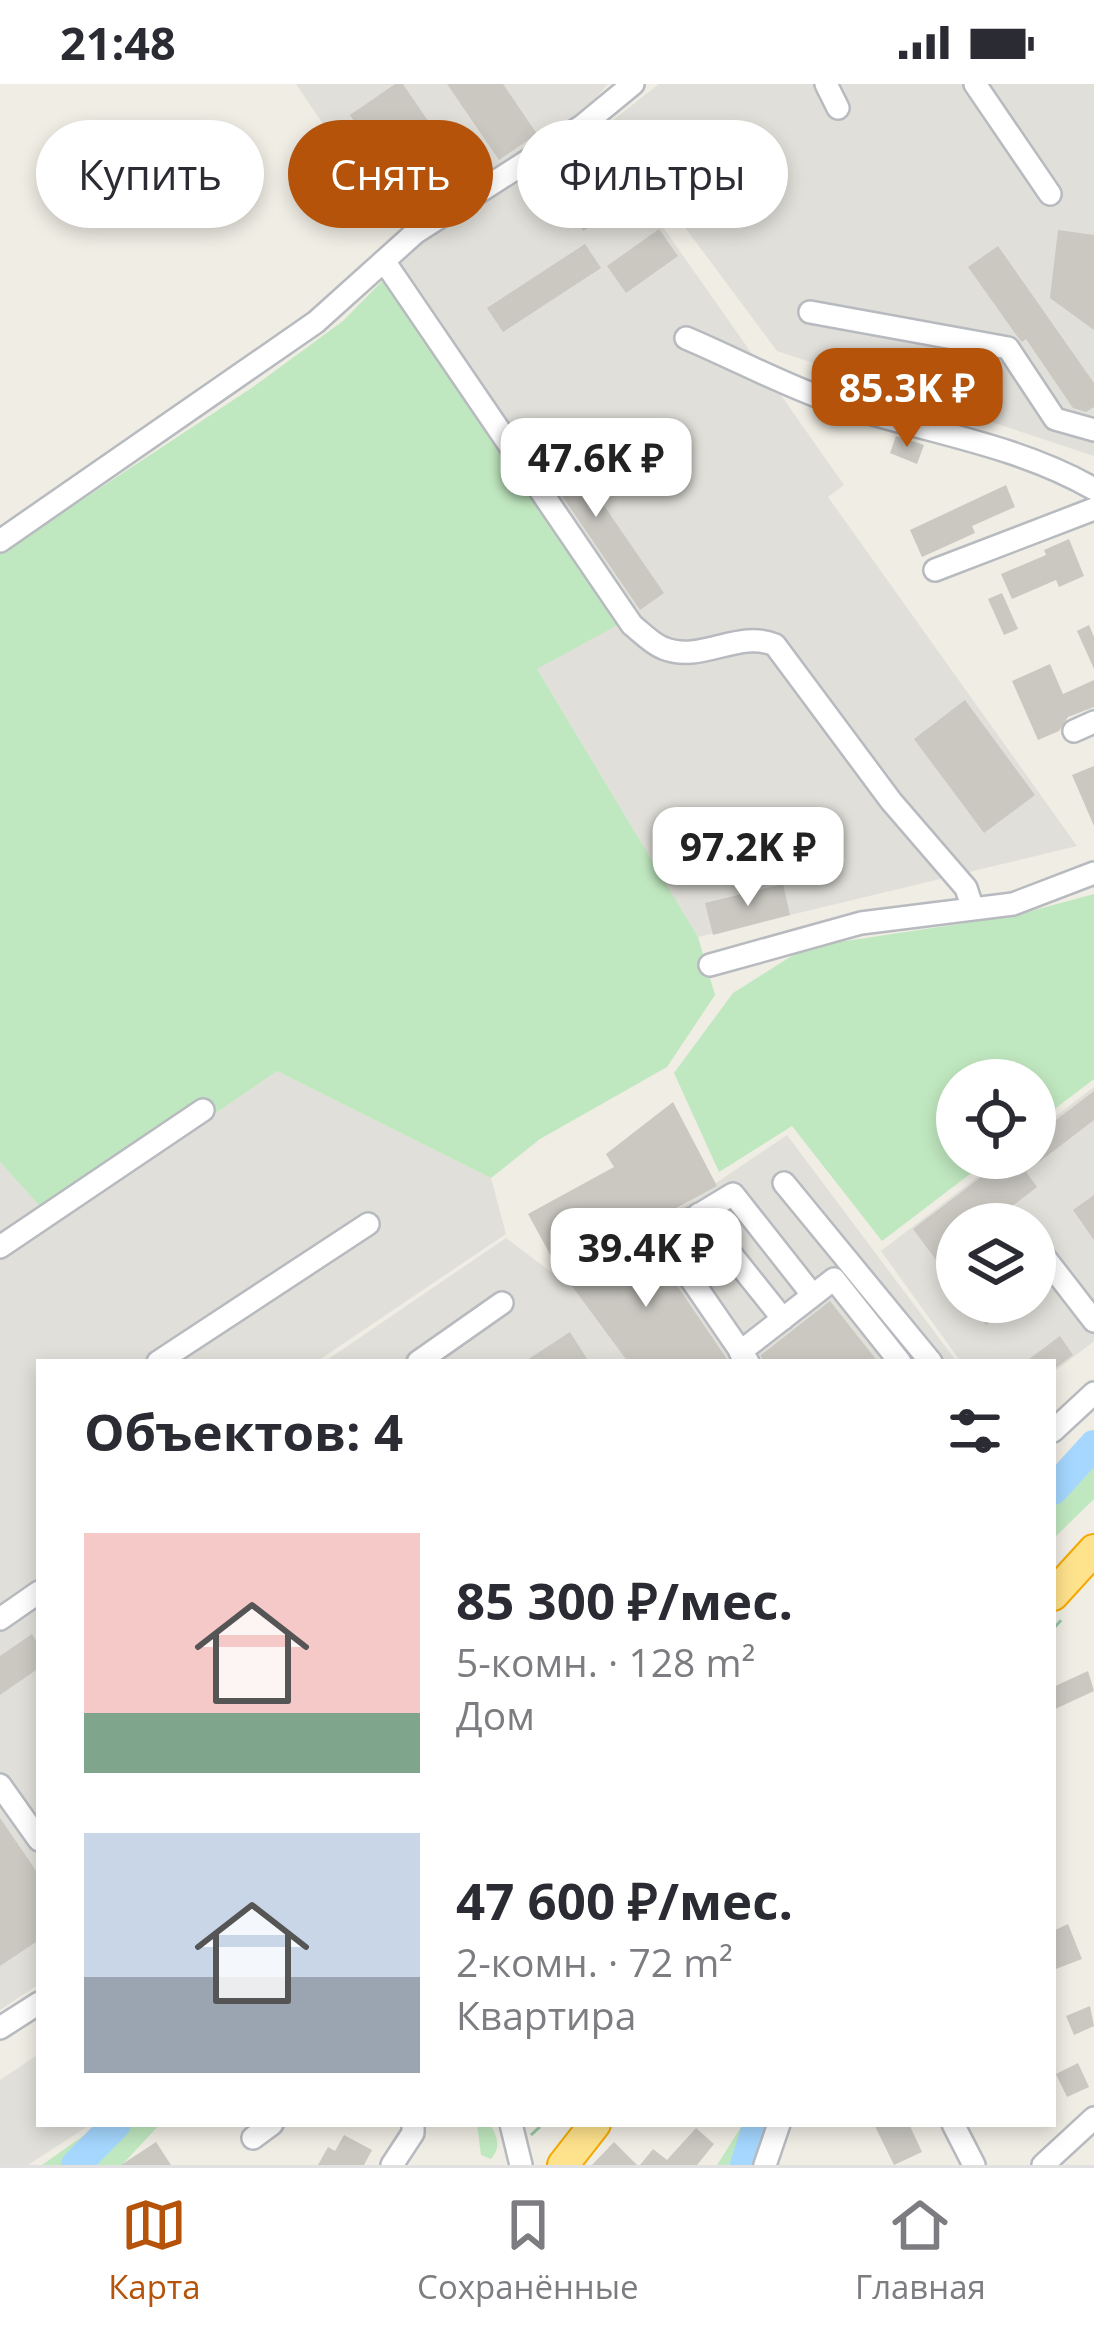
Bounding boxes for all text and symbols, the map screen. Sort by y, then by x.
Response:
text: 21:48 [60,12,176,73]
chip: Купить [36,120,264,228]
chip: Снять [288,120,493,228]
chip: Фильтры [517,120,788,228]
pin: 85.3K ₽ [796,348,1018,450]
text: 85.3K ₽ [839,360,975,413]
pin: 47.6K ₽ [485,418,707,520]
text: 47.6K ₽ [528,430,664,483]
pin: 97.2K ₽ [637,807,859,909]
text: 97.2K ₽ [680,819,816,872]
map controls [936,1059,1056,1323]
button: locate [936,1059,1056,1179]
button: layers [936,1203,1056,1323]
pin: 39.4K ₽ [535,1208,757,1310]
text: 39.4K ₽ [578,1220,714,1273]
text: Объектов: 4 [84,1396,403,1466]
icon: filters [942,1398,1008,1464]
text: 85 300 ₽/мес. [456,1565,793,1635]
icon: home [180,1581,324,1725]
text: 5-комн. · 128 m² [456,1635,755,1688]
text: Дом [456,1688,535,1741]
text: 47 600 ₽/мес. [456,1865,793,1935]
icon: home [180,1881,324,2025]
text: 2-комн. · 72 m² [456,1935,733,1988]
text: Квартира [456,1988,636,2041]
tab: Карта [108,2192,201,2309]
tab: Сохранённые [417,2192,639,2309]
tab: Главная [855,2192,986,2309]

